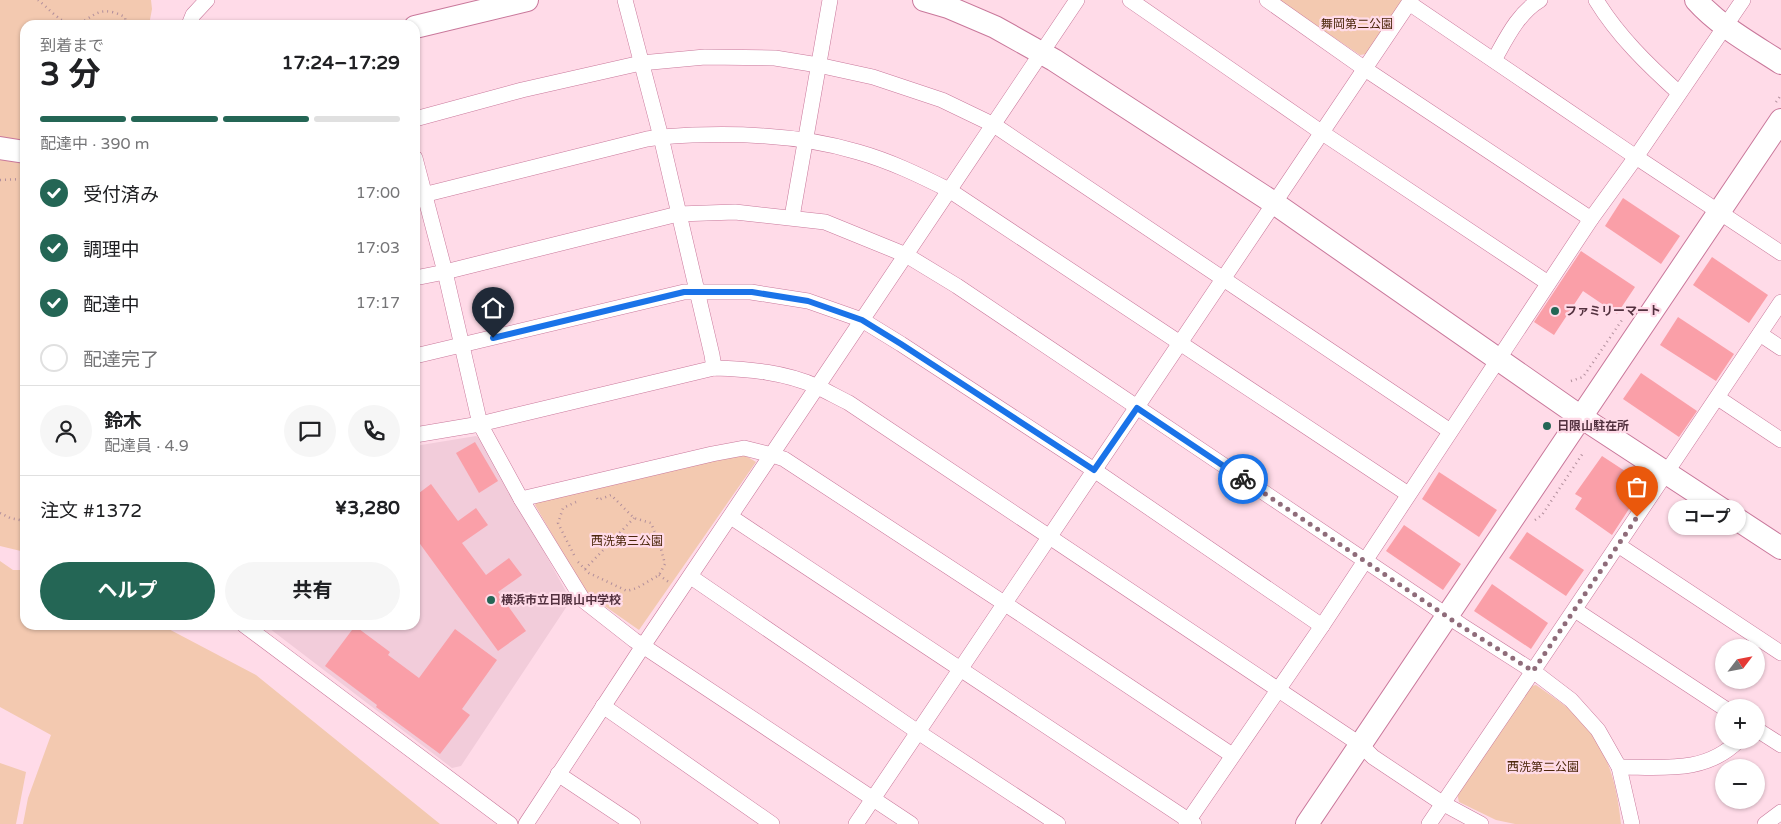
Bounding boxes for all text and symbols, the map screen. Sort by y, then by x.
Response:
park label: 舞岡第二公園 [1321,17,1393,31]
text: 到着まで [40,36,104,56]
text: 17:24–17:29 [281,52,400,74]
text: 3 分 [40,56,100,94]
text: 配達中 · 390 m [40,134,149,154]
icon: check [40,179,68,207]
text: 17:00 [356,183,400,203]
text: 受付済み [83,184,159,206]
icon: check [40,234,68,262]
text: 17:03 [356,238,400,258]
text: 調理中 [83,239,140,261]
pin [472,287,514,338]
icon: check [40,289,68,317]
text: 17:17 [356,293,400,313]
text: 配達中 [83,294,140,316]
icon: home [479,294,507,322]
place label: ファミリーマート [1565,304,1661,318]
marker: ファミリーマート [1549,305,1561,317]
text: 配達完了 [83,349,159,371]
button: person [40,405,92,457]
button: chat [284,405,336,457]
button: phone [348,405,400,457]
text: 鈴木 [104,410,142,432]
place label: 日限山駐在所 [1557,419,1629,433]
marker: 日限山駐在所 [1541,420,1553,432]
text: 配達員 · 4.9 [104,436,189,456]
courier [1218,454,1268,504]
icon: bike [1229,465,1257,493]
pin [1616,466,1658,517]
icon: bag [1623,473,1651,501]
text: ¥3,280 [335,497,400,519]
text: 注文 #1372 [40,500,142,522]
callout: コープ [1667,500,1744,534]
text: コープ [1683,507,1731,527]
park label: 西洗第三公園 [591,534,663,548]
button: ヘルプ [40,562,215,620]
button: 共有 [225,562,400,620]
place label: 横浜市立日限山中学校 [501,593,621,607]
marker: 横浜市立日限山中学校 [485,594,497,606]
north arrow [1715,639,1765,689]
map controls [1715,639,1765,809]
button: + [1715,699,1765,749]
button: − [1715,759,1765,809]
park label: 西洗第二公園 [1507,760,1579,774]

